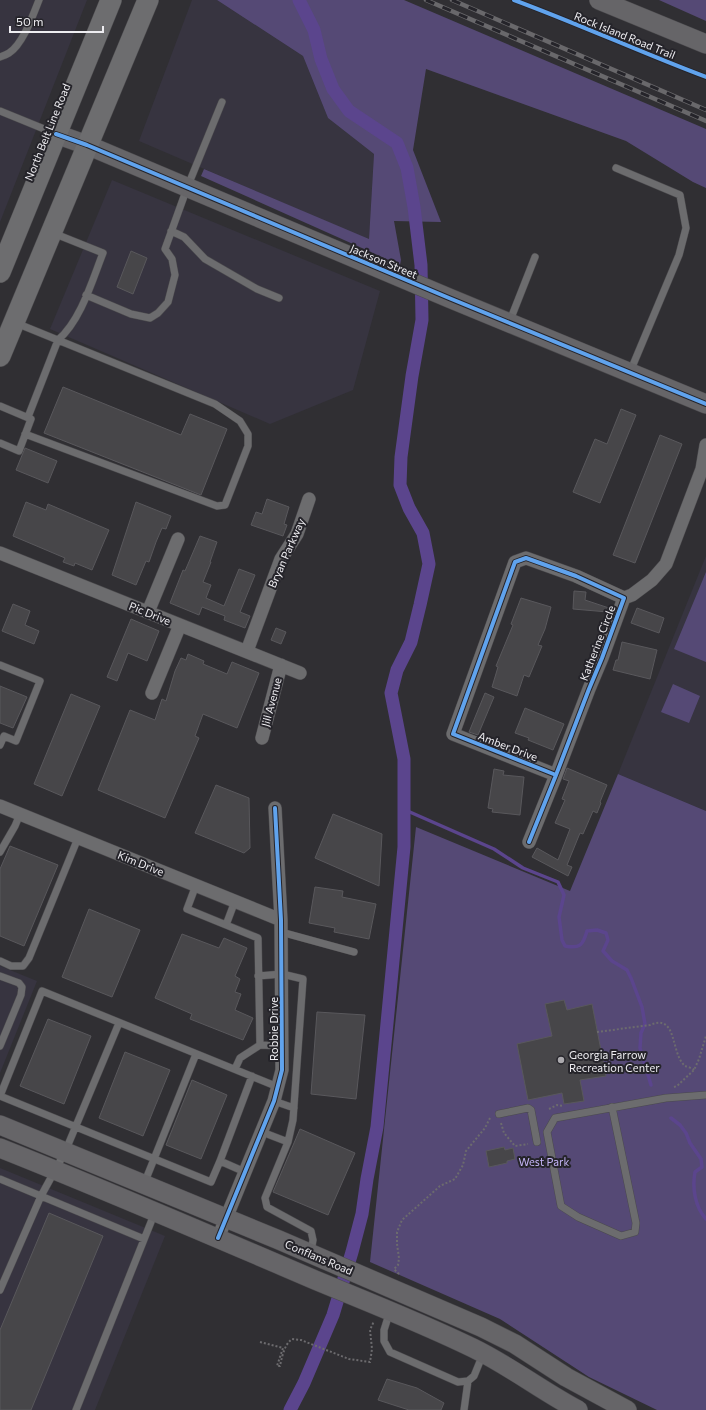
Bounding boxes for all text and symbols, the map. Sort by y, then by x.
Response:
scale bar [10,8,103,34]
street label: Rock Island Road Trail [572,9,678,61]
text: 50 m [16,14,44,28]
street label: North Belt Line Road [22,82,72,182]
street label: Jackson Street [348,241,420,282]
street label: Bryan Parkway [265,516,307,590]
street label: Pic Drive [127,599,173,627]
street label: Katherine Circle [577,603,617,683]
street label: Jill Avenue [258,676,285,728]
street label: Amber Drive [476,729,540,763]
street label: Kim Drive [116,848,166,878]
street label: Robbie Drive [267,997,280,1061]
place label: Georgia Farrow Recreation Center [569,1048,660,1074]
marker: Georgia Farrow Recreation Center [556,1055,566,1065]
park label: West Park [519,1155,569,1168]
street label: Conflans Road [283,1237,355,1277]

